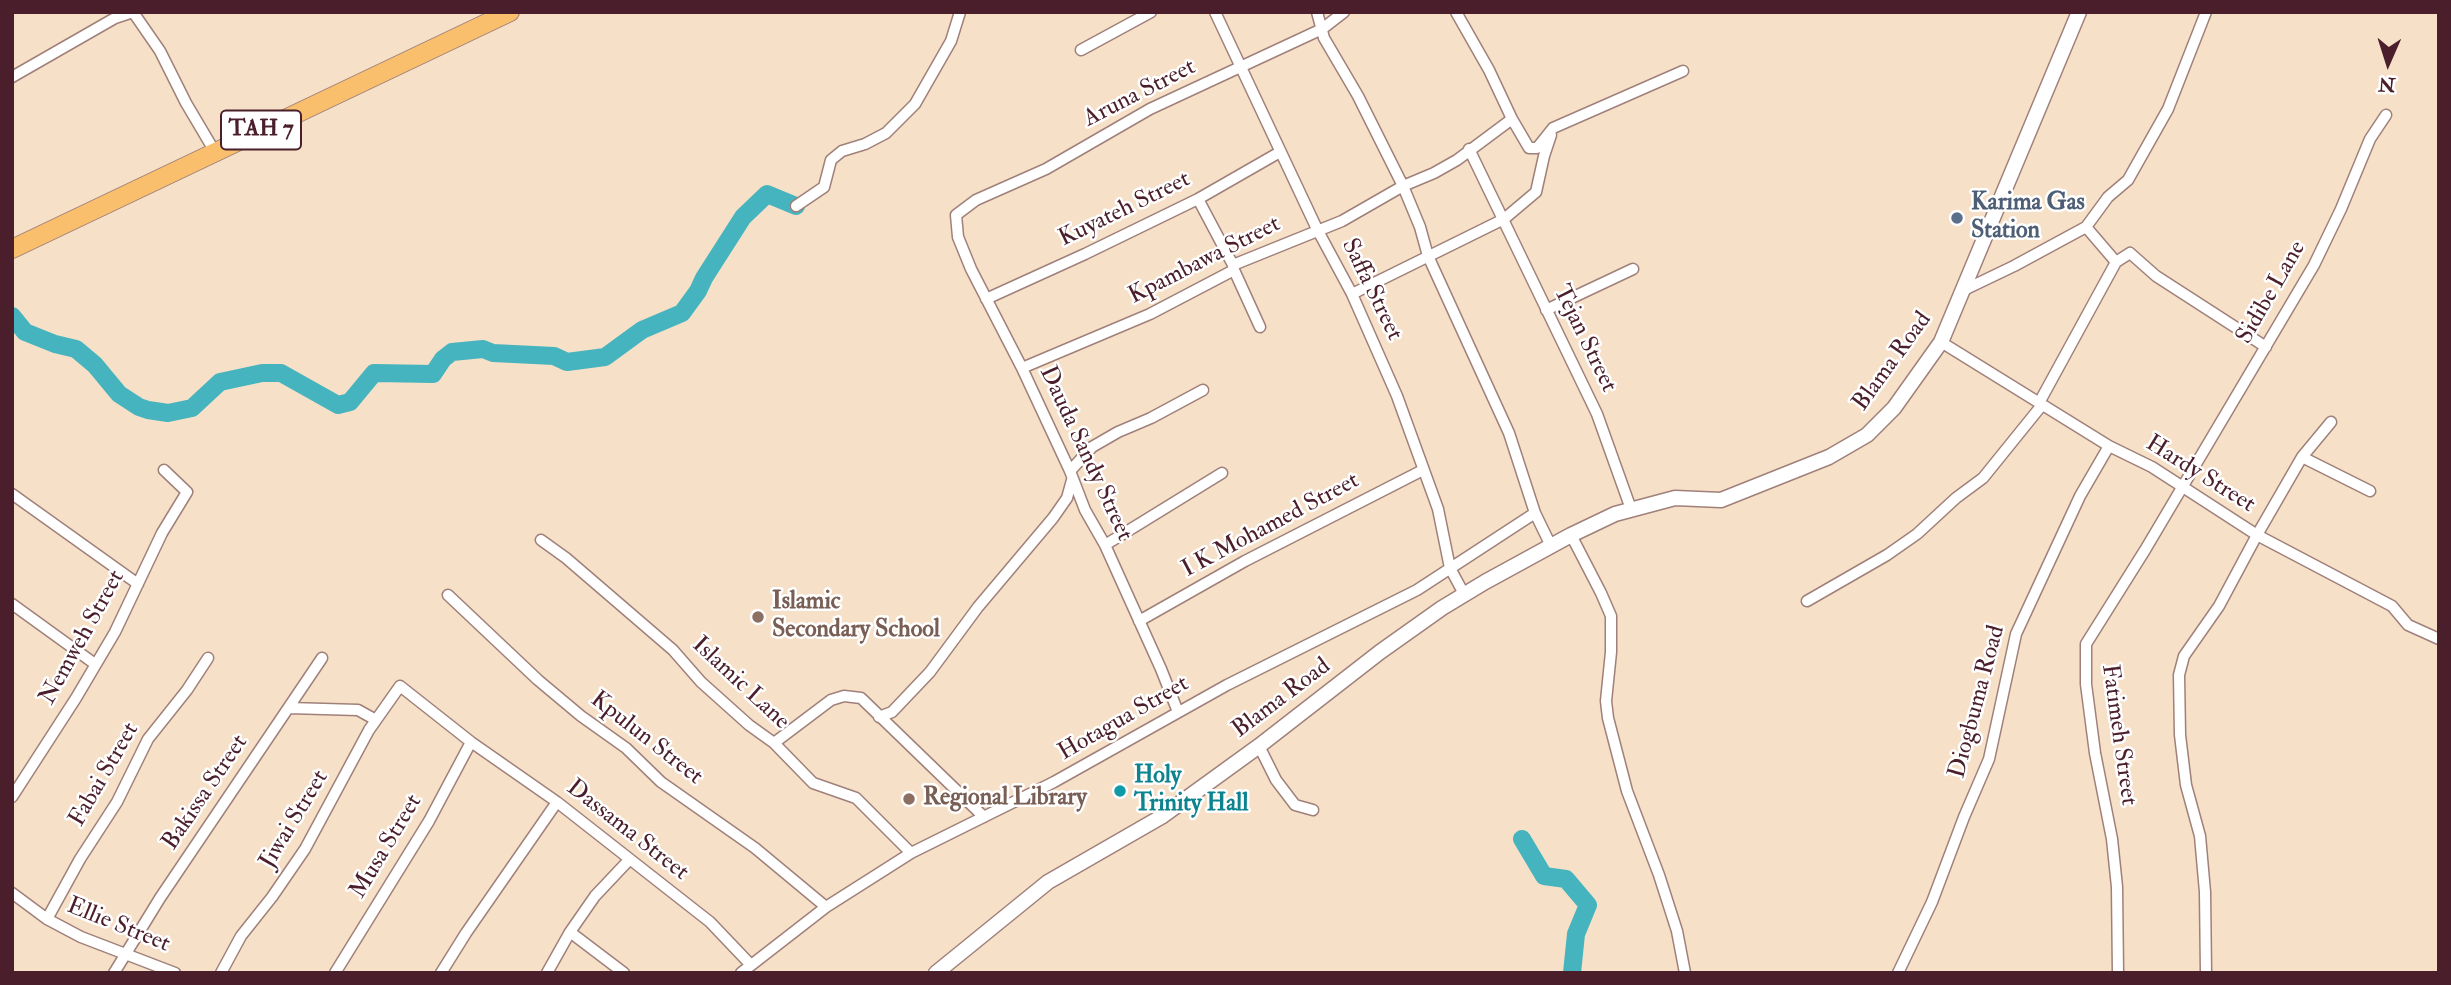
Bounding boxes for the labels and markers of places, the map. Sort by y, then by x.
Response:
place label: Karima Gas Station [1971,190,2085,246]
marker: Karima Gas Station [1949,210,1965,226]
place label: Islamic Secondary School [772,589,940,645]
marker: Islamic Secondary School [750,609,766,625]
place label: Holy Trinity Hall [1134,763,1248,819]
marker: Holy Trinity Hall [1112,783,1128,799]
place label: Regional Library [923,785,1087,813]
marker: Regional Library [901,791,917,807]

